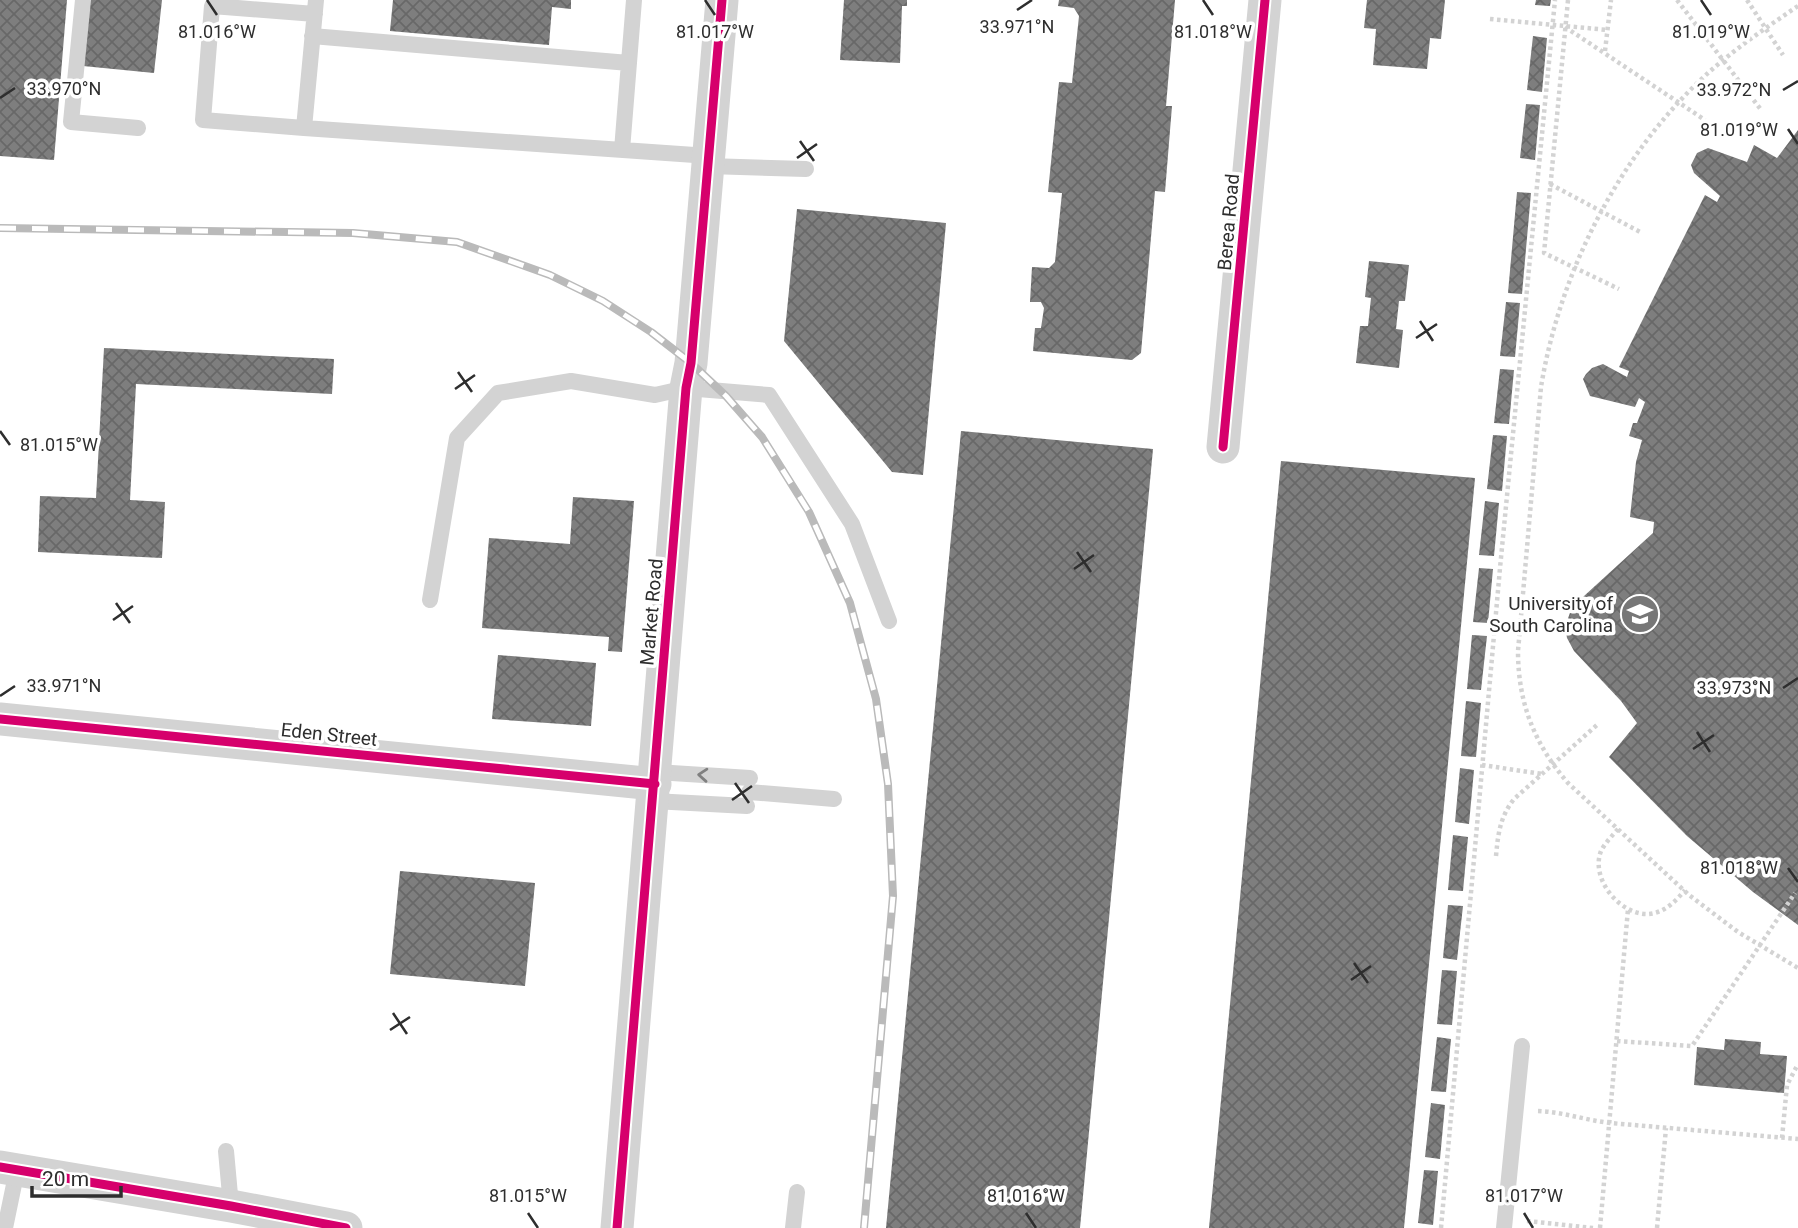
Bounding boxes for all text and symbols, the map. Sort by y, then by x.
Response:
text: 33.971°N [980,16,1054,37]
text: 81.016°W [178,21,256,42]
text: 81.017°W [676,21,754,42]
text: 81.018°W [1174,21,1252,42]
text: 81.019°W [1672,21,1750,42]
text: 33.970°N [27,78,101,99]
text: 33.972°N [1697,79,1771,100]
text: 81.019°W [1700,119,1778,140]
street label: Berea Road [1213,173,1244,271]
text: 81.015°W [20,434,98,455]
street label: Market Road [635,558,668,667]
place label: University of South Carolina [1489,592,1613,637]
school or university icon: University of South Carolina [1619,593,1661,635]
text: 33.971°N [27,675,101,696]
text: 33.973°N [1697,677,1771,698]
street label: Eden Street [280,718,378,751]
one-way arrow [697,768,708,783]
text: 81.018°W [1700,857,1778,878]
scale bar [32,1154,121,1198]
text: 20 m [42,1167,89,1191]
text: 81.015°W [489,1185,567,1206]
text: 81.016°W [987,1185,1065,1206]
text: 81.017°W [1485,1185,1563,1206]

